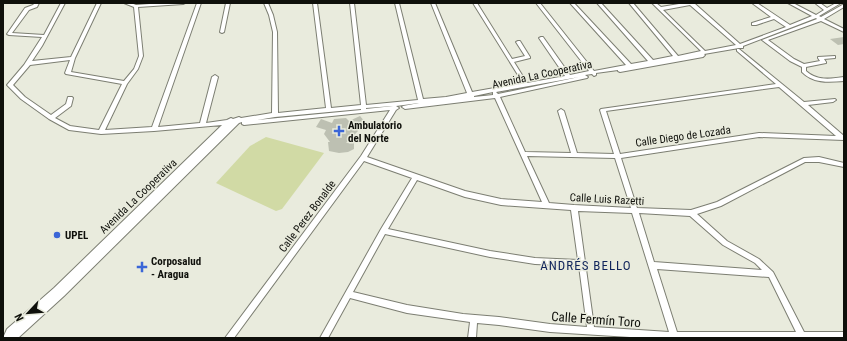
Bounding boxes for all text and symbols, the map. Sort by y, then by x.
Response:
street label: Avenida La Cooperativa [491,58,593,91]
place label: Ambulatorio del Norte [348,119,402,145]
street label: Calle Diego de Lozada [634,123,732,150]
marker: Ambulatorio del Norte [333,125,345,137]
street label: Avenida La Cooperativa [97,156,180,236]
street label: Calle Perez Bonalde [276,178,339,255]
street label: Calle Luis Razetti [569,191,645,208]
place label: UPEL [65,229,88,242]
marker: UPEL [52,230,62,240]
place label: Corposalud - Aragua [151,255,201,281]
district label: ANDRÉS BELLO [540,258,632,273]
marker: Corposalud - Aragua [136,261,148,273]
north arrow [8,293,48,333]
street label: Calle Fermín Toro [551,309,641,330]
text: N [12,311,27,323]

